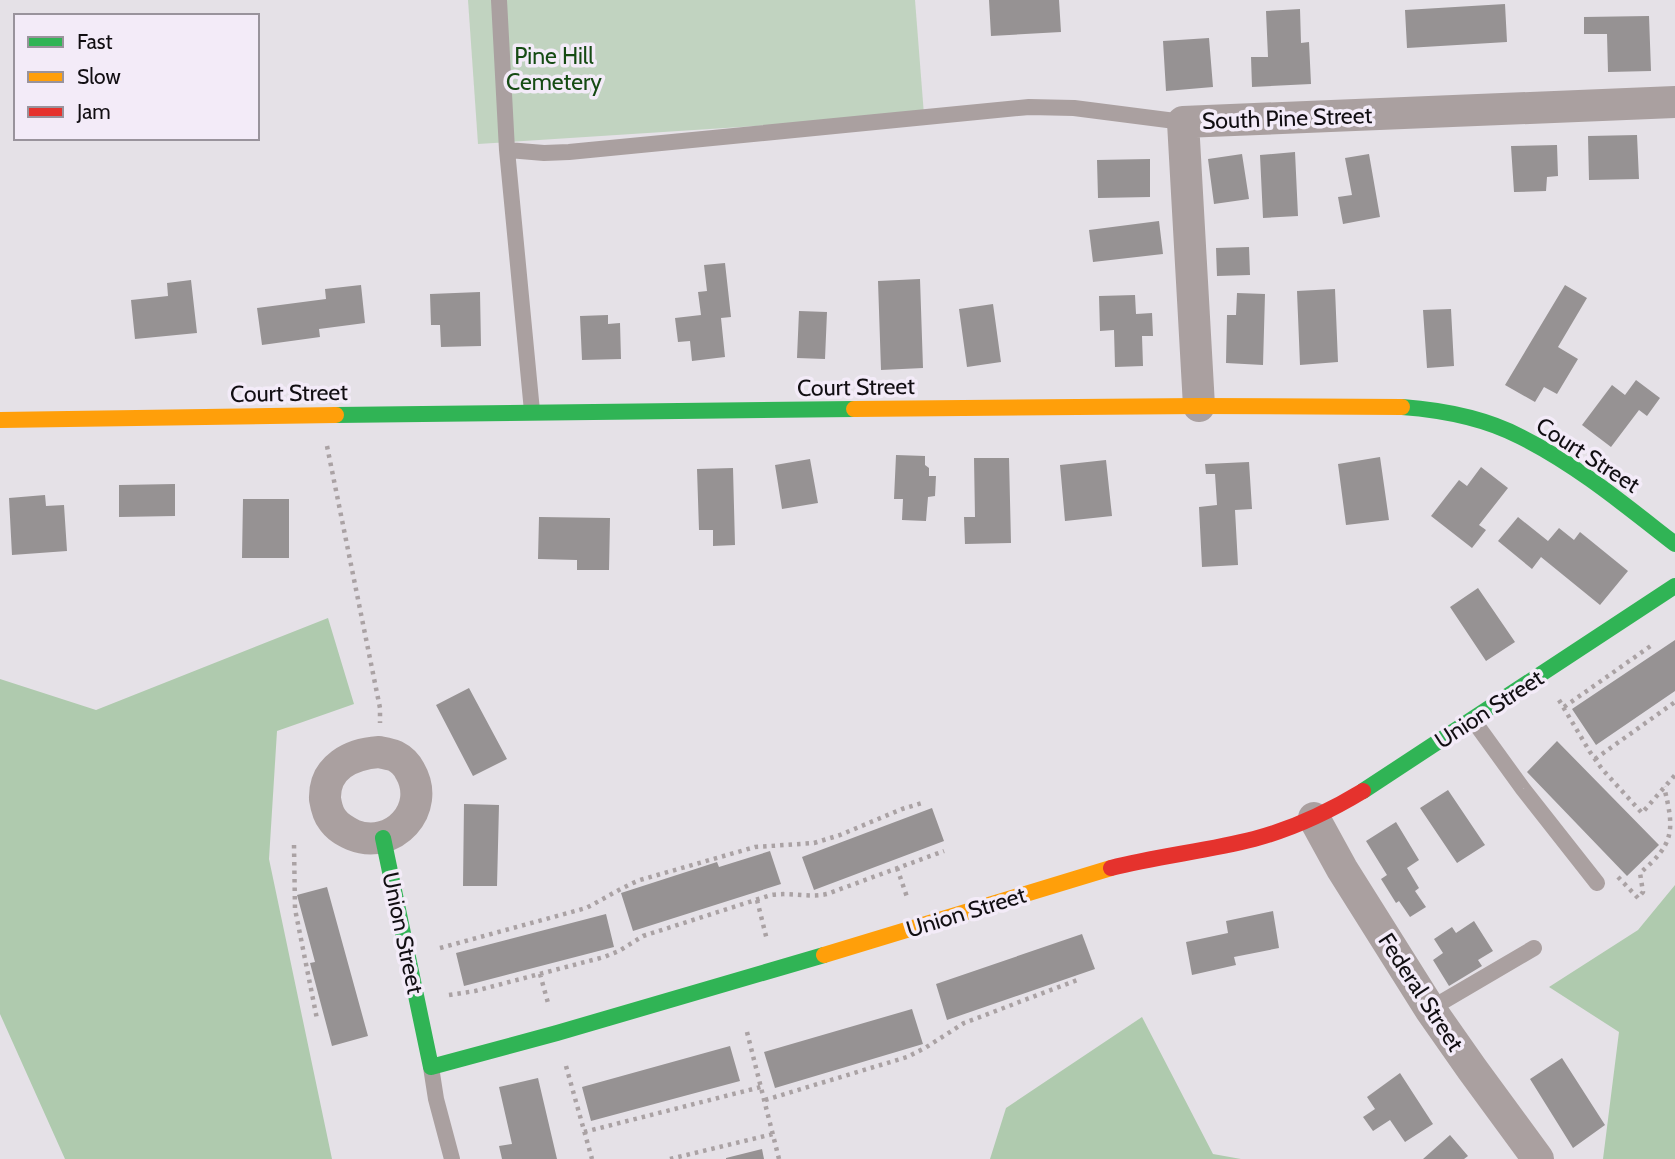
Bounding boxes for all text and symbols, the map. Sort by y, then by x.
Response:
legend [14,14,259,140]
text: Fast [77,29,113,54]
park label: Pine Hill Cemetery [506,42,602,96]
text: Slow [77,64,121,89]
text: Jam [76,99,111,124]
street label: South Pine Street [1201,101,1373,135]
street label: Court Street [797,372,915,402]
street label: Court Street [230,378,348,408]
street label: Court Street [1531,411,1645,499]
street label: Union Street [1429,663,1549,754]
street label: Union Street [376,870,430,997]
street label: Union Street [903,880,1030,943]
street label: Federal Street [1372,928,1470,1057]

